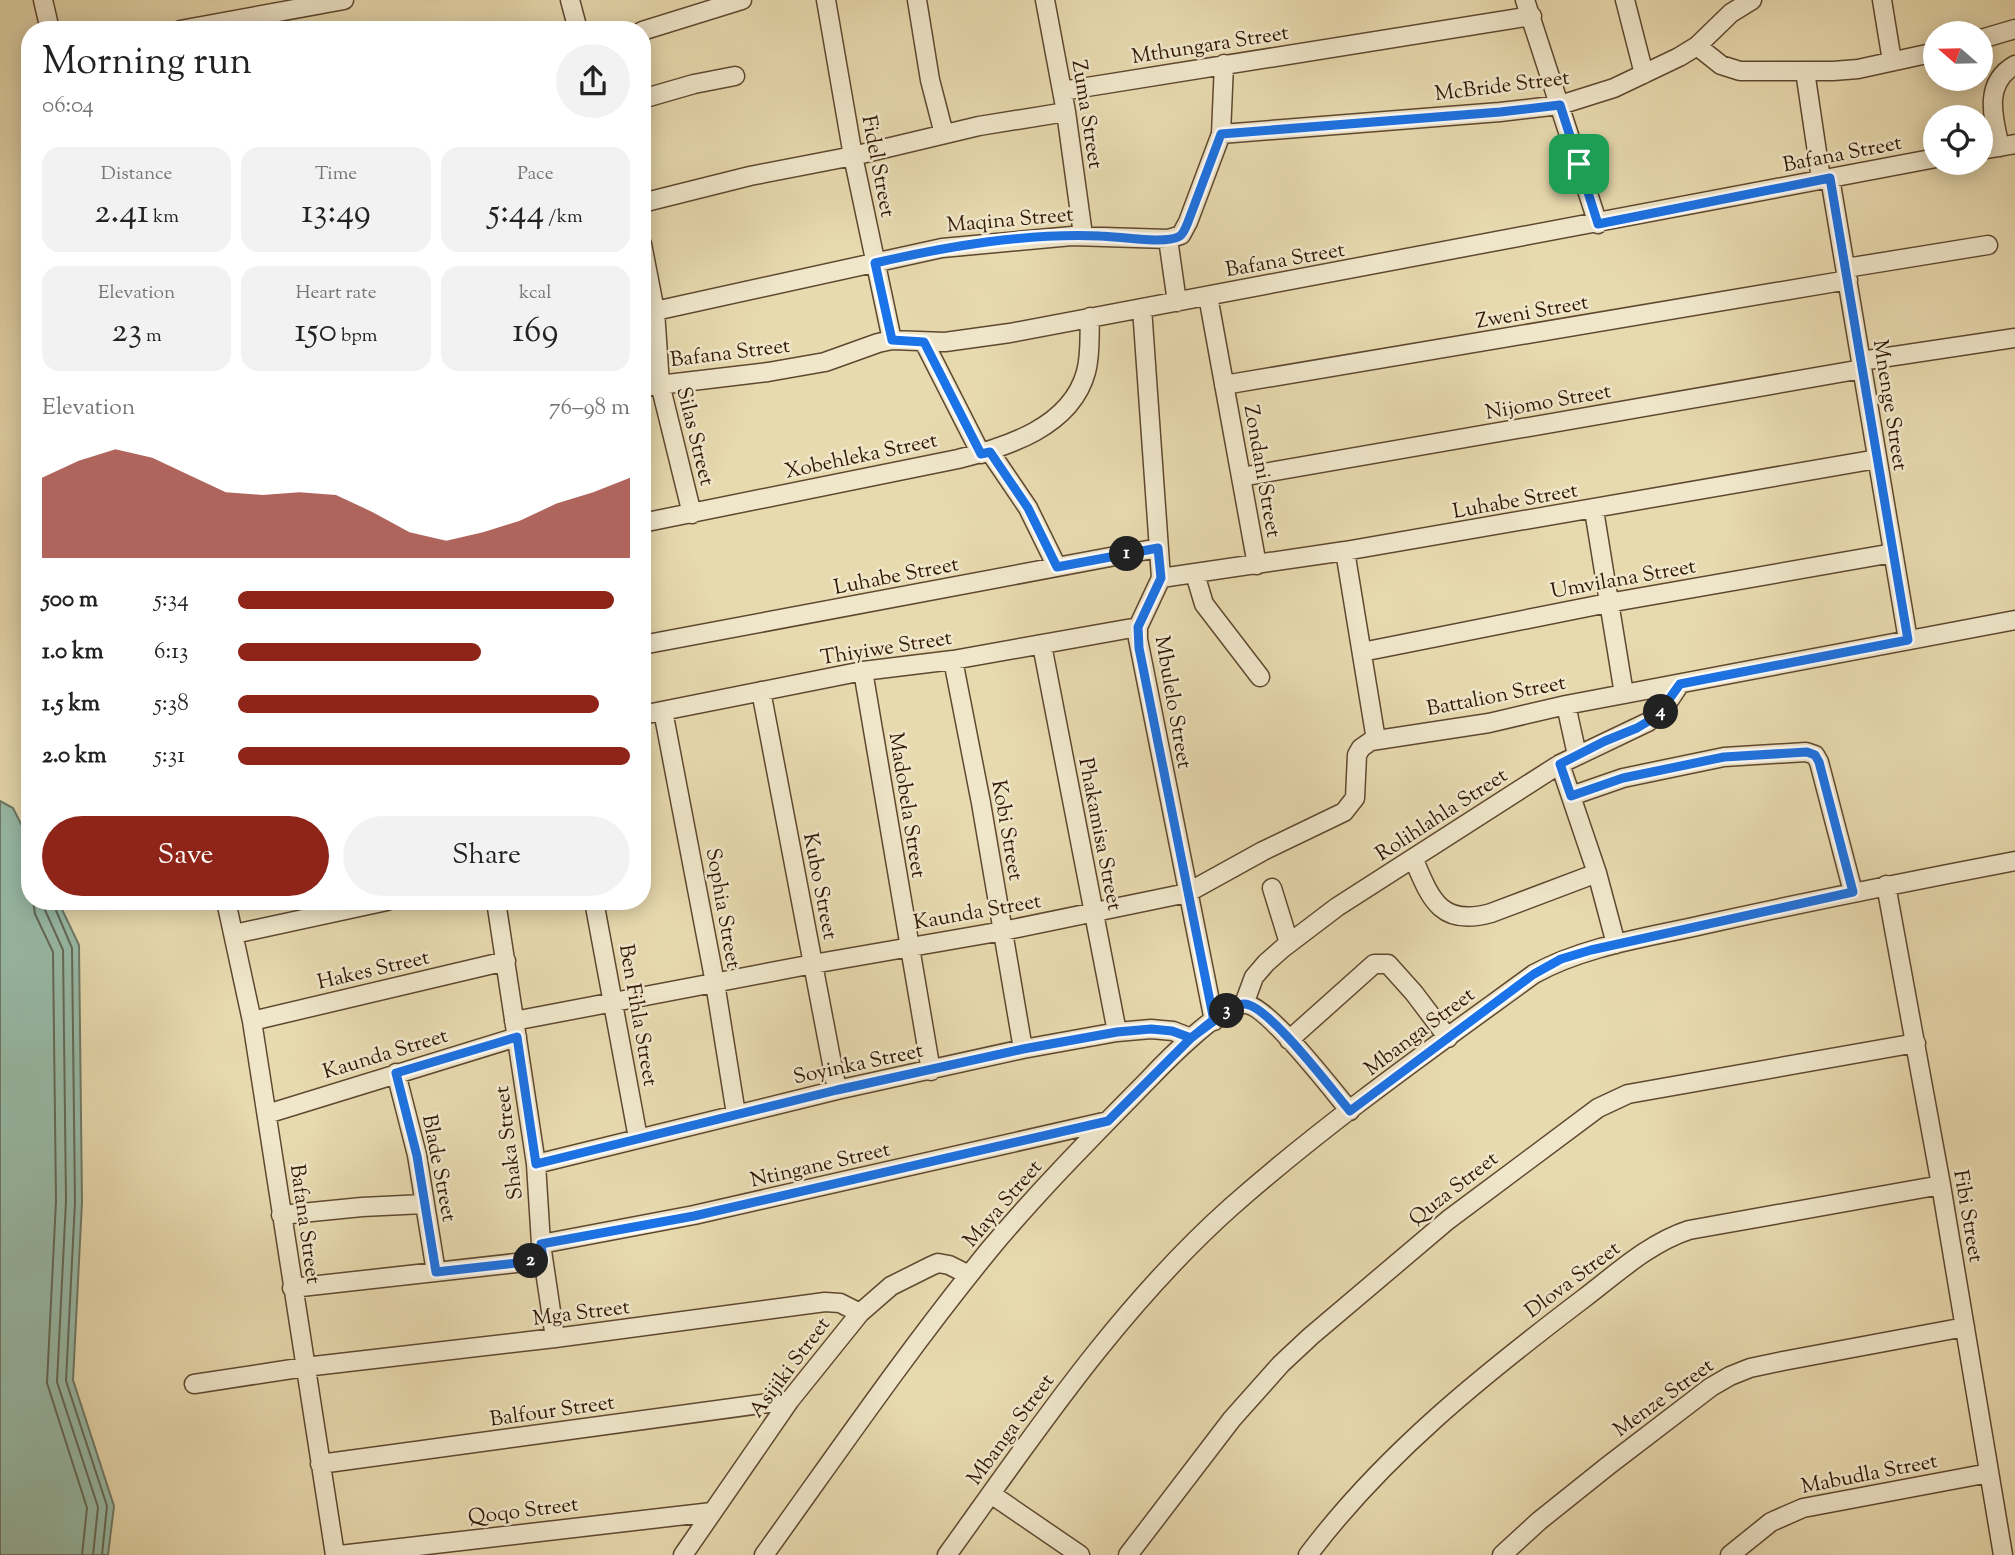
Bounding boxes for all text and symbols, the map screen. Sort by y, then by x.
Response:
street label: Mthungara Street [1130,19,1291,73]
north arrow [1923,21,1993,91]
map controls [1923,21,1993,175]
text: Morning run [42,37,252,91]
button: share [556,44,630,118]
street label: Zuma Street [1063,58,1109,171]
street label: McBride Street [1433,64,1571,110]
text: 06:04 [42,90,94,123]
button: locate [1923,105,1993,175]
street label: Fidel Street [852,113,902,220]
street label: Bafana Street [1780,129,1904,181]
pin [1549,134,1609,194]
icon: arrive [1560,145,1598,183]
text: Distance [101,161,172,188]
text: Time [315,161,357,188]
text: Pace [517,161,554,188]
text: 2.41 [94,188,149,239]
text: 13:49 [301,188,371,239]
text: 5:44 [488,188,544,239]
street label: Maqina Street [946,201,1075,241]
text: km [149,204,179,231]
text: /km [544,204,583,231]
street label: Bafana Street [1223,236,1347,286]
text: Elevation [98,280,175,307]
text: Heart rate [295,280,377,307]
text: kcal [519,280,552,307]
street label: Zweni Street [1474,288,1591,338]
text: 23 [112,307,142,358]
text: 150 [295,307,337,358]
text: 169 [512,307,558,358]
text: m [142,323,162,350]
text: bpm [337,323,377,350]
street label: Bafana Street [669,332,792,376]
street label: Mnenge Street [1864,338,1914,473]
street label: Nijomo Street [1483,377,1614,429]
street label: Silas Street [667,384,721,489]
text: Elevation [42,392,135,425]
text: 76–98 m [549,392,630,425]
street label: Zondani Street [1235,403,1287,540]
street label: Xobehleka Street [782,426,940,488]
street label: Luhabe Street [1450,476,1580,528]
pin: 1 [1110,536,1144,572]
text: 1 [1123,540,1130,567]
street label: Luhabe Street [831,550,961,604]
street label: Umvilana Street [1548,552,1698,608]
text: 500 m [42,584,98,617]
text: 5:34 [154,584,189,617]
street label: Thiyiwe Street [818,624,954,674]
street label: Mbulelo Street [1146,634,1198,771]
text: 1.0 km [42,636,104,669]
text: 6:13 [154,636,188,669]
street label: Battalion Street [1424,669,1568,725]
text: 1.5 km [42,688,100,721]
text: 5:38 [154,688,189,721]
pin: 4 [1644,694,1678,730]
text: 4 [1656,698,1665,725]
street label: Madobela Street [880,730,932,880]
text: 2.0 km [42,740,107,773]
text: 5:31 [154,740,185,773]
street label: Phakamisa Street [1070,755,1129,913]
street label: Rolihlahla Street [1370,762,1514,870]
street label: Kobi Street [982,778,1030,883]
button: Save [42,816,329,896]
button: Share [343,816,630,896]
street label: Kubo Street [794,830,844,942]
street label: Sophia Street [697,846,747,971]
street label: Kaunda Street [911,887,1044,939]
street label: Ben Fihla Street [610,942,664,1089]
street label: Hakes Street [314,944,432,998]
street label: Mbanga Street [1359,981,1482,1084]
pin: 3 [1210,993,1244,1028]
text: 3 [1223,997,1230,1024]
street label: Kaunda Street [319,1022,452,1088]
street label: Soyinka Street [791,1037,926,1093]
street label: Shaka Street [488,1084,532,1201]
street label: Blade Street [413,1112,463,1225]
street label: Ntingane Street [748,1135,893,1197]
street label: Quza Street [1403,1145,1505,1234]
street label: Maya Street [957,1154,1050,1255]
street label: Bafana Street [281,1162,327,1286]
street label: Fibi Street [1944,1168,1990,1265]
street label: Dlova Street [1519,1235,1627,1326]
pin: 2 [514,1244,548,1278]
text: 2 [526,1247,535,1274]
street label: Mga Street [531,1293,632,1335]
street label: Asijiki Street [743,1312,838,1425]
street label: Menze Street [1608,1352,1721,1445]
street label: Mbanga Street [961,1368,1062,1492]
street label: Balfour Street [488,1388,617,1436]
street label: Mabudla Street [1799,1447,1940,1503]
street label: Qoqo Street [466,1490,580,1534]

